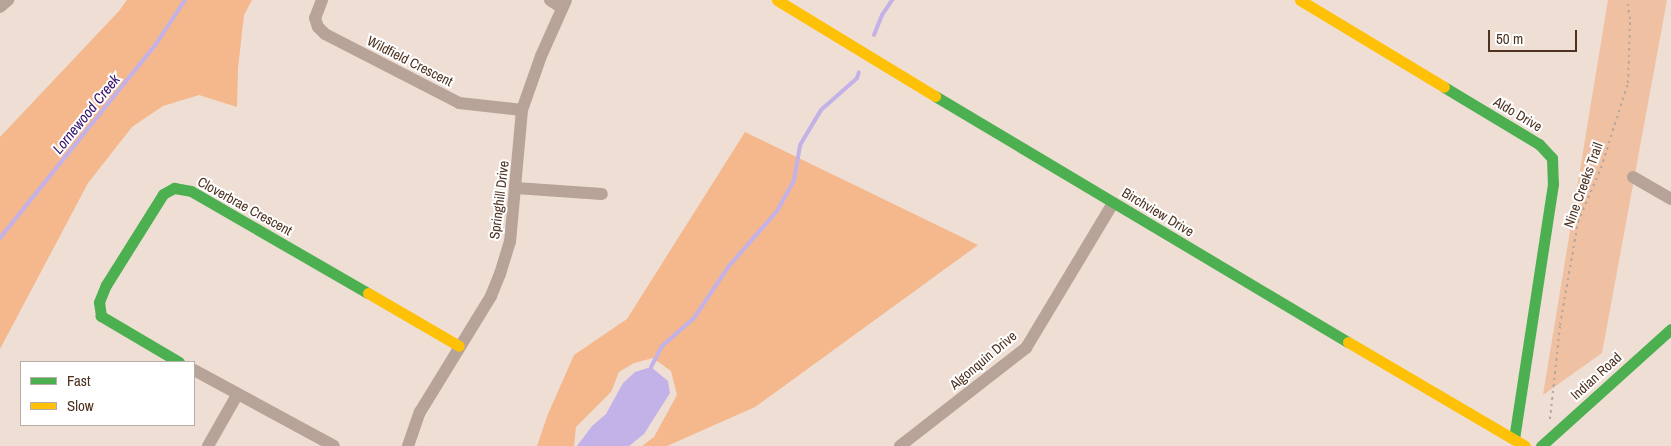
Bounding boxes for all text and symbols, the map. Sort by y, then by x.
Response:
scale bar [1491,20,1580,52]
text: 50 m [1496,28,1523,49]
street label: Wildfield Crescent [364,32,456,90]
water label: Lornewood Creek [48,71,124,157]
street label: Aldo Drive [1491,93,1545,135]
street label: Nine Creeks Trail [1560,140,1606,230]
street label: Springhill Drive [486,160,512,240]
street label: Cloverbrae Crescent [195,173,295,239]
street label: Birchview Drive [1119,184,1197,240]
street label: Algonquin Drive [946,327,1020,393]
street label: Indian Road [1567,349,1625,403]
legend [20,361,195,426]
text: Fast [67,370,90,391]
text: Slow [67,395,94,416]

